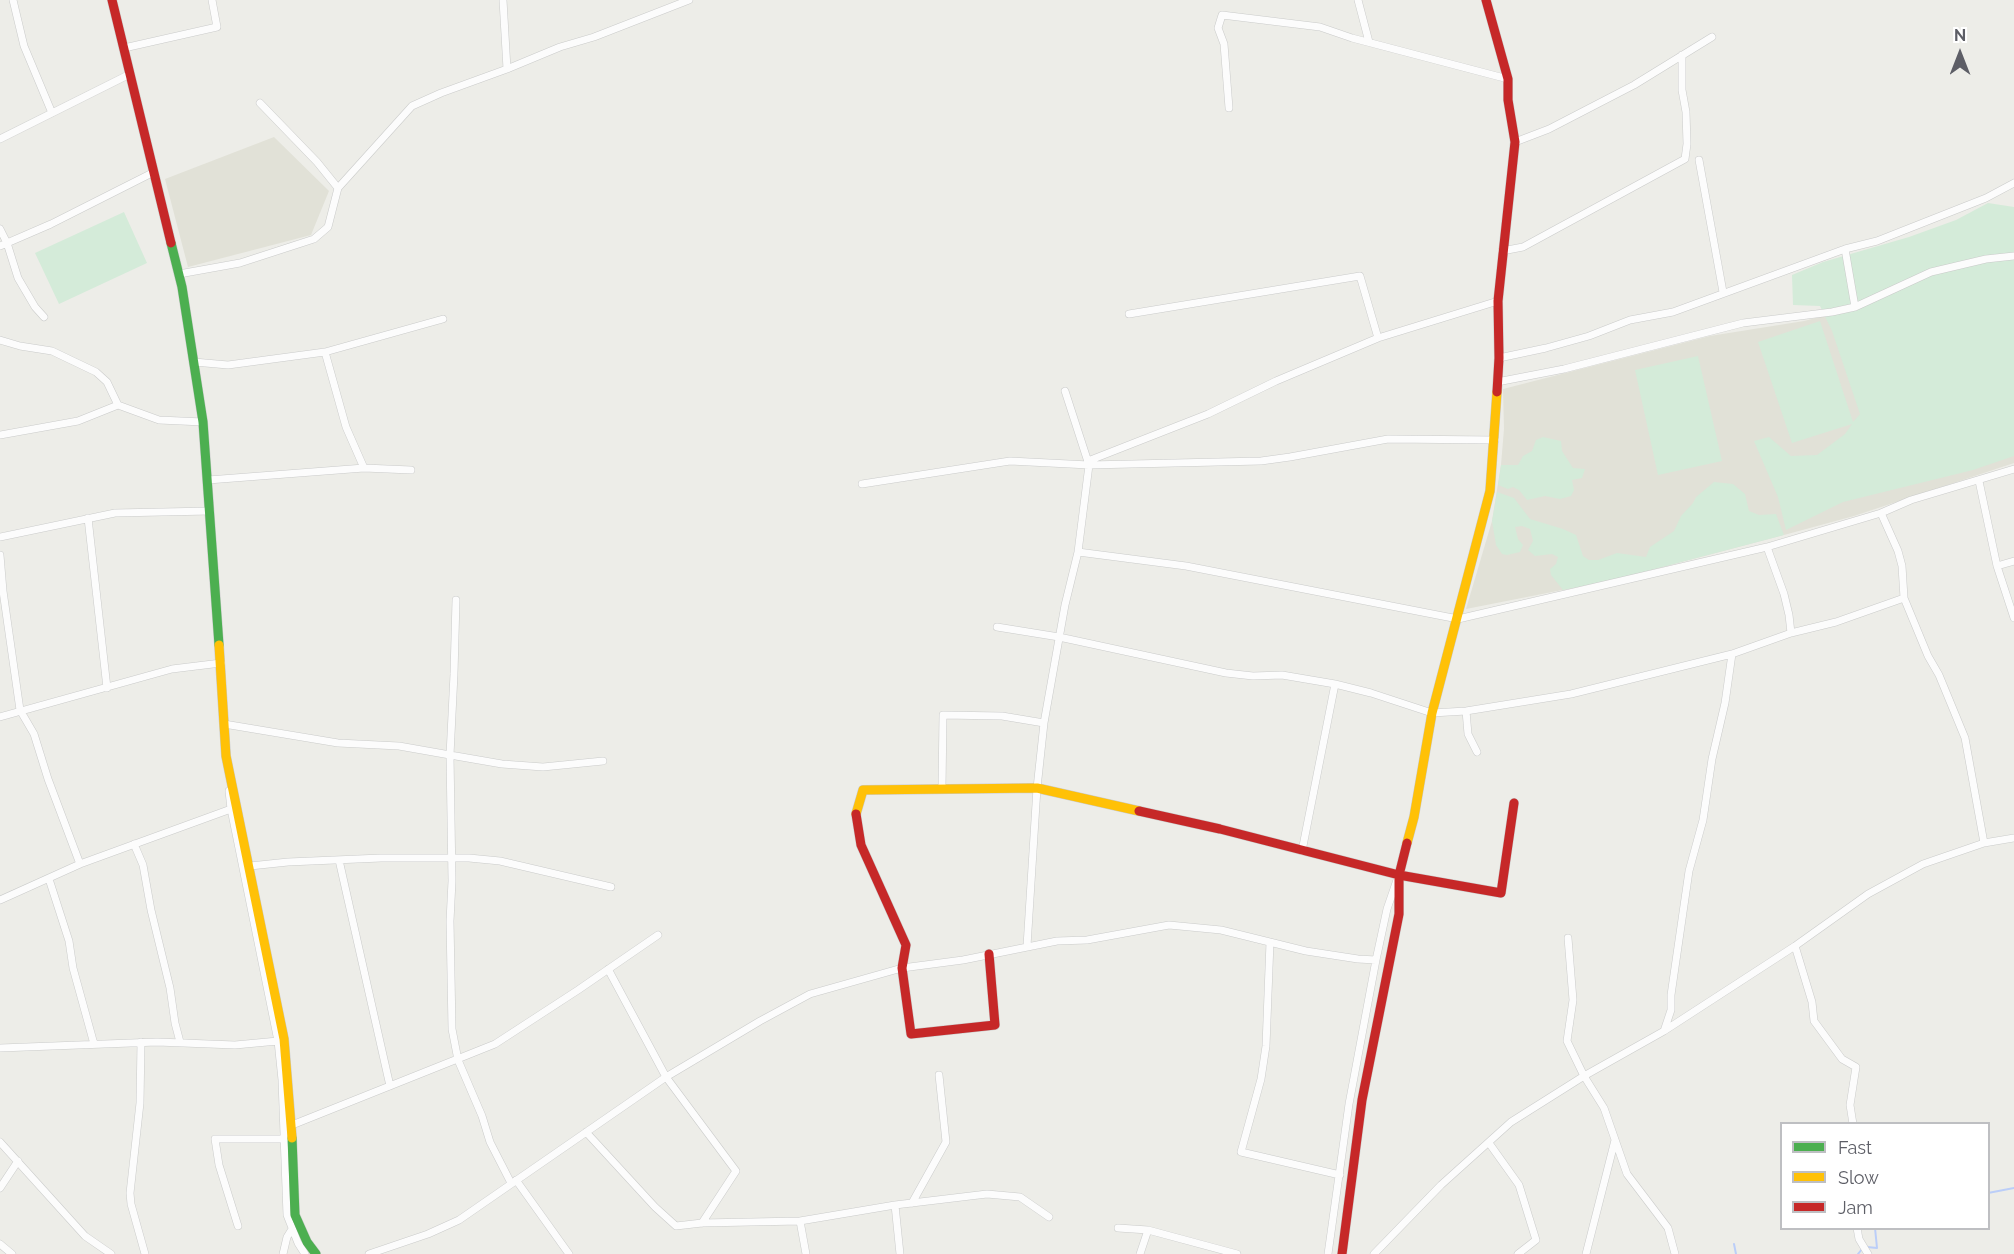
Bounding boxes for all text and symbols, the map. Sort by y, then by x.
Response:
north arrow [1930,24,1990,84]
text: N [1954,26,1966,45]
legend [1780,1122,1990,1230]
text: Fast [1838,1137,1872,1158]
text: Slow [1838,1167,1879,1188]
text: Jam [1838,1197,1873,1218]

